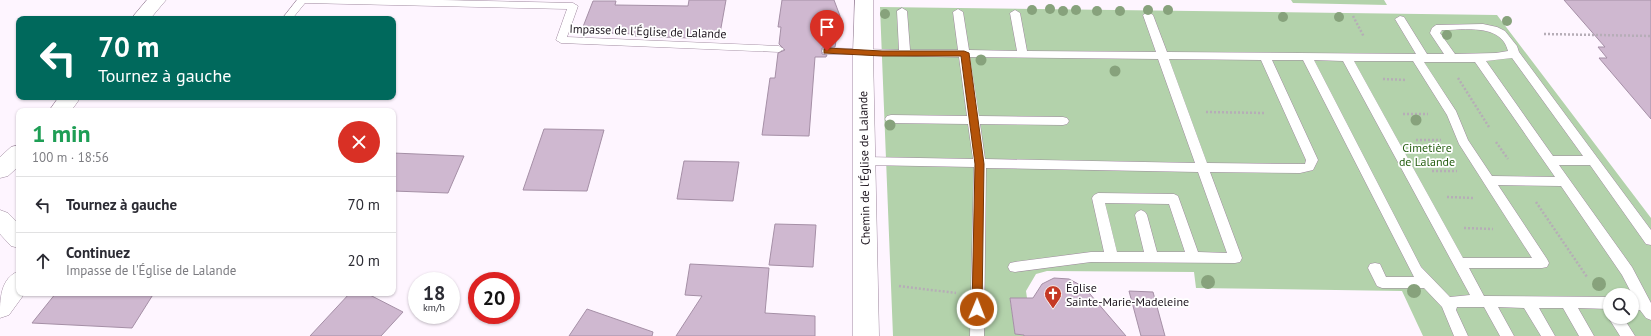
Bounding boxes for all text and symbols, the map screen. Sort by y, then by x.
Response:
pin [810,10,844,51]
icon: arrive [816,16,838,38]
street label: Impasse de l'Église de Lalande [569,21,727,41]
text: 70 m [98,28,159,65]
icon: left [32,32,84,84]
text: Tournez à gauche [98,64,231,87]
street label: Chemin de l'Église de Lalande [855,91,873,245]
text: 1 min [32,118,91,149]
button: close [338,121,380,163]
park label: Cimetière de Lalande [1399,140,1455,169]
text: 100 m · 18:56 [32,149,109,166]
icon: left [32,194,54,216]
text: Tournez à gauche [66,195,177,214]
text: 70 m [347,195,380,214]
text: Continuez [66,243,130,262]
icon: ahead [32,250,54,272]
text: 20 m [347,251,380,270]
text: Impasse de l'Église de Lalande [66,262,236,279]
speed limit sign: 20 [468,272,520,324]
text: 18 [423,280,445,306]
place label: Église Sainte-Marie-Madeleine [1066,280,1189,309]
church icon: Église Sainte-Marie-Madeleine [1043,284,1063,309]
position arrow [956,288,998,330]
map controls [1603,288,1639,324]
button: search [1603,288,1639,324]
text: km/h [423,301,445,314]

